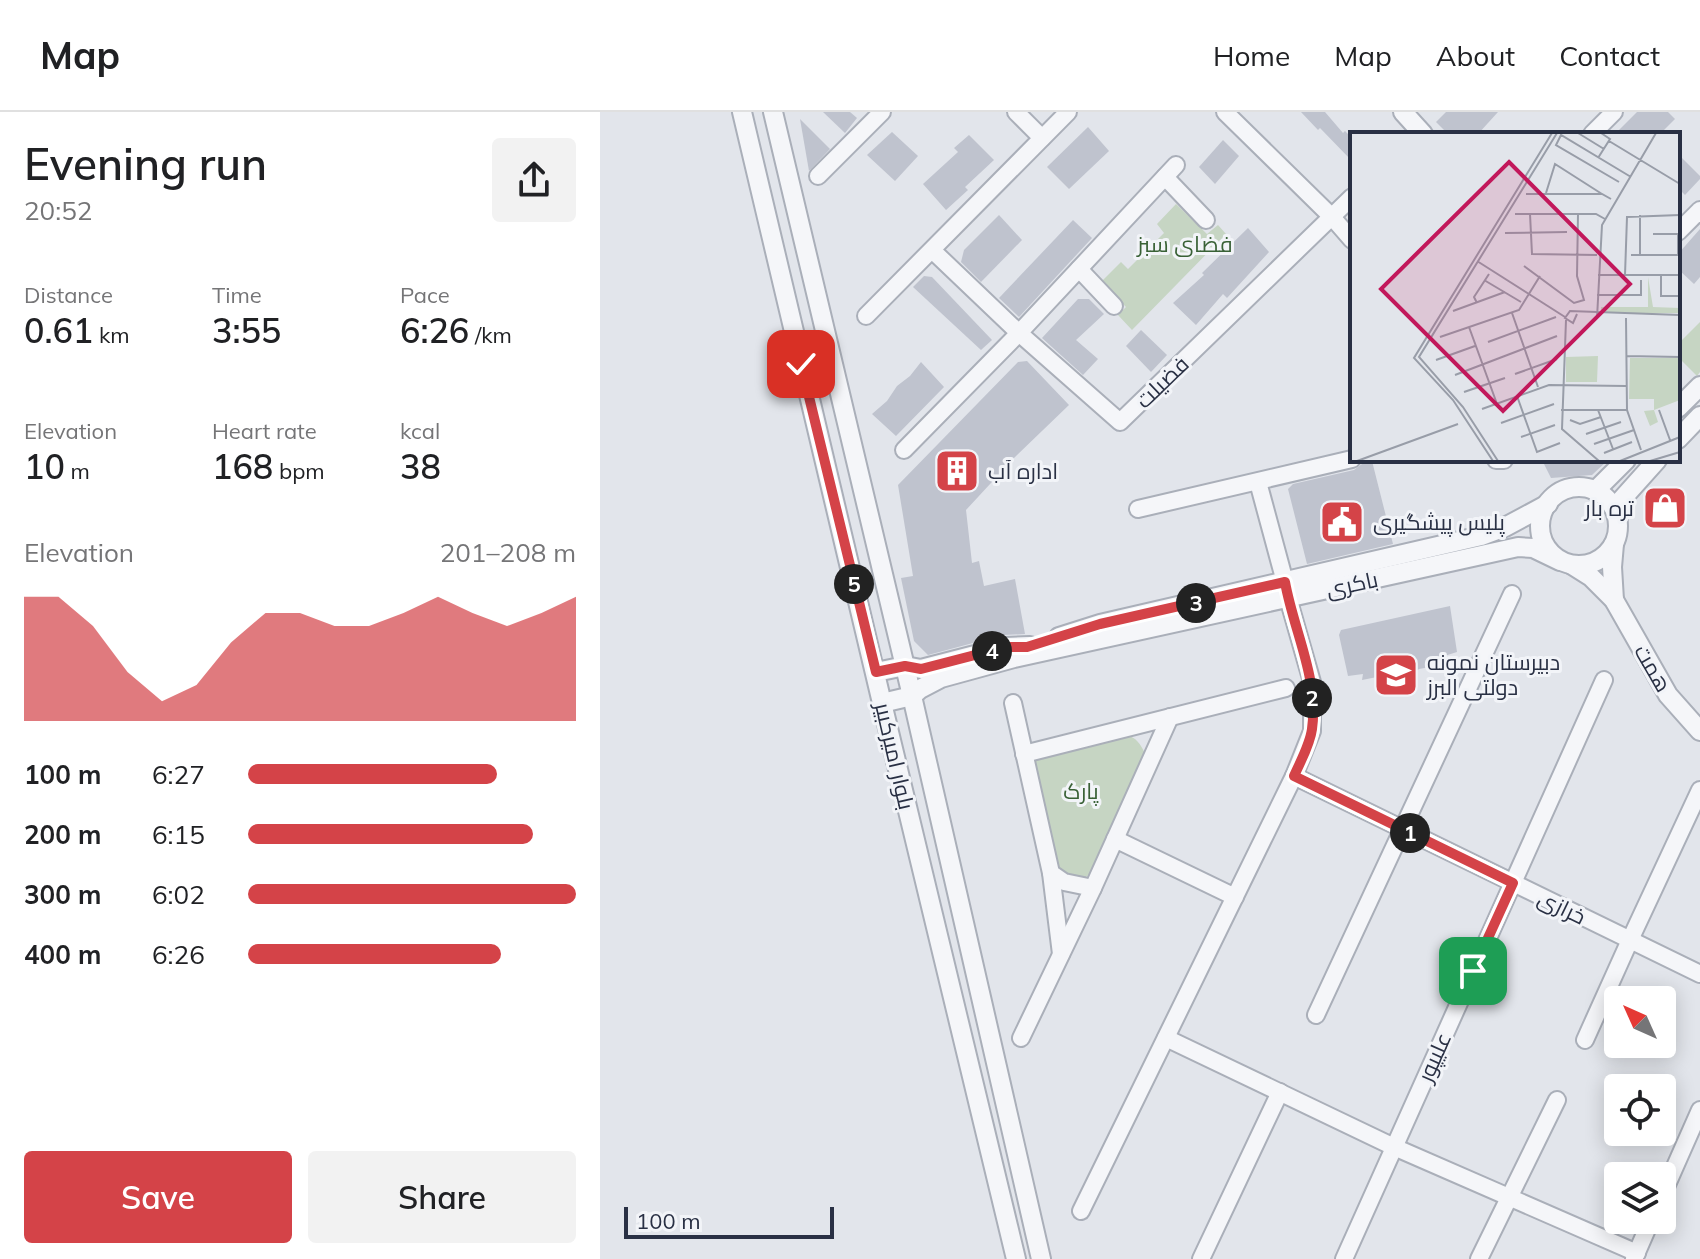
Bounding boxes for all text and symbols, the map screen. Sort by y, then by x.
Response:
text: Map [40,31,120,79]
text: Home [1213,38,1290,73]
text: Map [1334,38,1392,73]
text: About [1436,38,1515,73]
text: Contact [1559,38,1660,73]
inset map [1350,132,1680,462]
text: Evening run [24,136,267,191]
button: share [492,138,576,222]
text: 20:52 [24,194,92,227]
park label: فضای سبز [1135,230,1233,258]
text: Distance [24,281,113,309]
text: Time [212,281,262,309]
text: Pace [400,281,450,309]
text: 0.61 [24,309,93,352]
text: 3:55 [212,309,281,352]
text: 6:26 [400,309,469,352]
text: km [93,321,130,349]
text: /km [469,321,512,349]
pin [767,330,835,398]
icon: check [779,342,823,386]
street label: فضیلت [1129,350,1195,414]
text: Elevation [24,417,117,445]
text: Heart rate [212,417,317,445]
text: kcal [400,417,440,445]
text: 10 [24,445,65,488]
text: 168 [212,445,273,488]
text: 38 [400,445,441,488]
building icon: اداره آب [933,447,981,495]
text: m [65,457,90,485]
text: bpm [273,457,325,485]
place label: اداره آب [988,457,1058,485]
shop icon: تره بار [1641,484,1689,532]
place label: تره بار [1583,494,1634,522]
public building icon: پلیس پیشگیری [1318,498,1366,546]
place label: پلیس پیشگیری [1373,508,1505,537]
text: Elevation [24,536,134,569]
text: 201–208 m [440,536,576,569]
pin: 5 [834,564,874,604]
street label: باکری [1323,565,1381,603]
text: 5 [847,570,861,598]
pin: 3 [1176,583,1216,623]
text: 3 [1189,589,1203,617]
pin: 4 [972,631,1012,671]
text: 4 [985,637,999,665]
street label: همت [1628,639,1678,697]
place label: دبیرستان نمونه دولتی البرز [1425,648,1560,701]
school or university icon: دبیرستان نمونه دولتی البرز [1372,651,1420,699]
pin: 2 [1292,678,1332,718]
text: 2 [1305,684,1319,712]
street label: بلوار امیرکبیر [869,698,921,812]
text: 100 m [24,758,101,791]
text: 6:27 [152,758,205,791]
park label: پارک [1063,777,1099,806]
pin: 1 [1390,813,1430,853]
text: 200 m [24,818,101,851]
text: 6:15 [152,818,205,851]
text: 1 [1403,819,1417,847]
text: 300 m [24,878,101,911]
text: 6:02 [152,878,205,911]
street label: خرازی [1533,883,1591,931]
pin [1439,937,1507,1005]
text: 400 m [24,938,101,971]
text: 6:26 [152,938,205,971]
icon: arrive [1451,949,1495,993]
north arrow [1604,986,1676,1058]
map controls [1604,986,1676,1234]
street label: علیپور [1410,1028,1457,1088]
button: locate [1604,1074,1676,1146]
button: Save [24,1151,292,1243]
button: Share [308,1151,576,1243]
button: layers [1604,1162,1676,1234]
scale bar [624,1203,834,1239]
text: 100 m [636,1207,701,1235]

